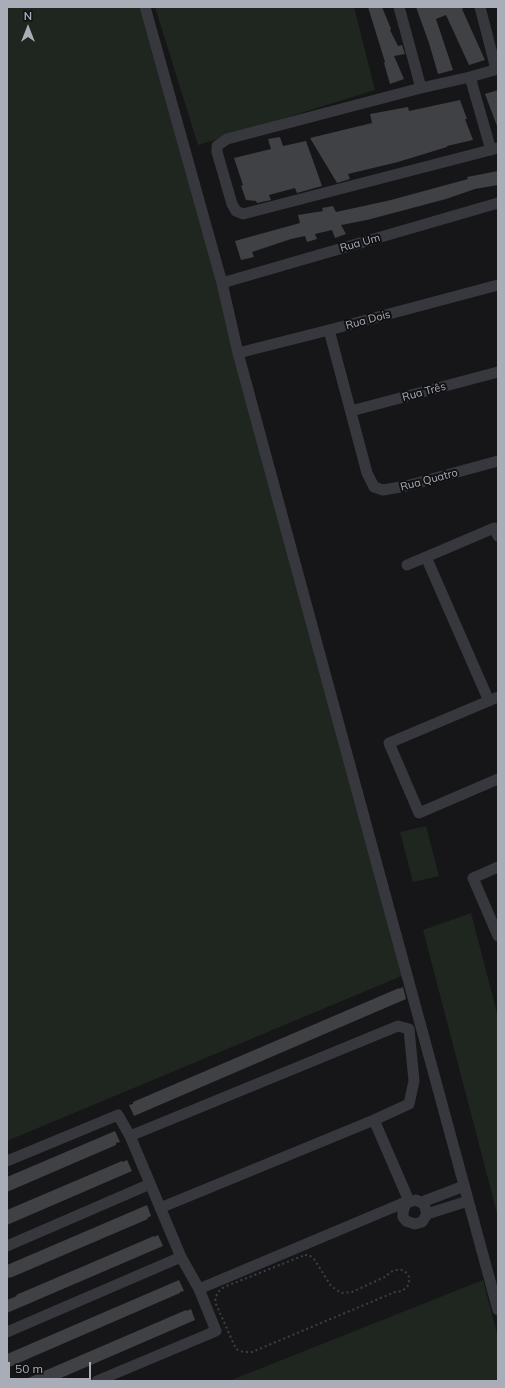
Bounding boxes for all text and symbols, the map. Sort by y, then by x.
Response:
north arrow [8,8,48,48]
text: N [24,9,32,23]
street label: Rua Um [338,231,382,255]
street label: Rua Dois [344,308,392,332]
street label: Rua Três [401,380,447,404]
street label: Rua Quatro [399,466,459,494]
scale bar [10,1354,93,1380]
text: 50 m [15,1361,43,1376]

